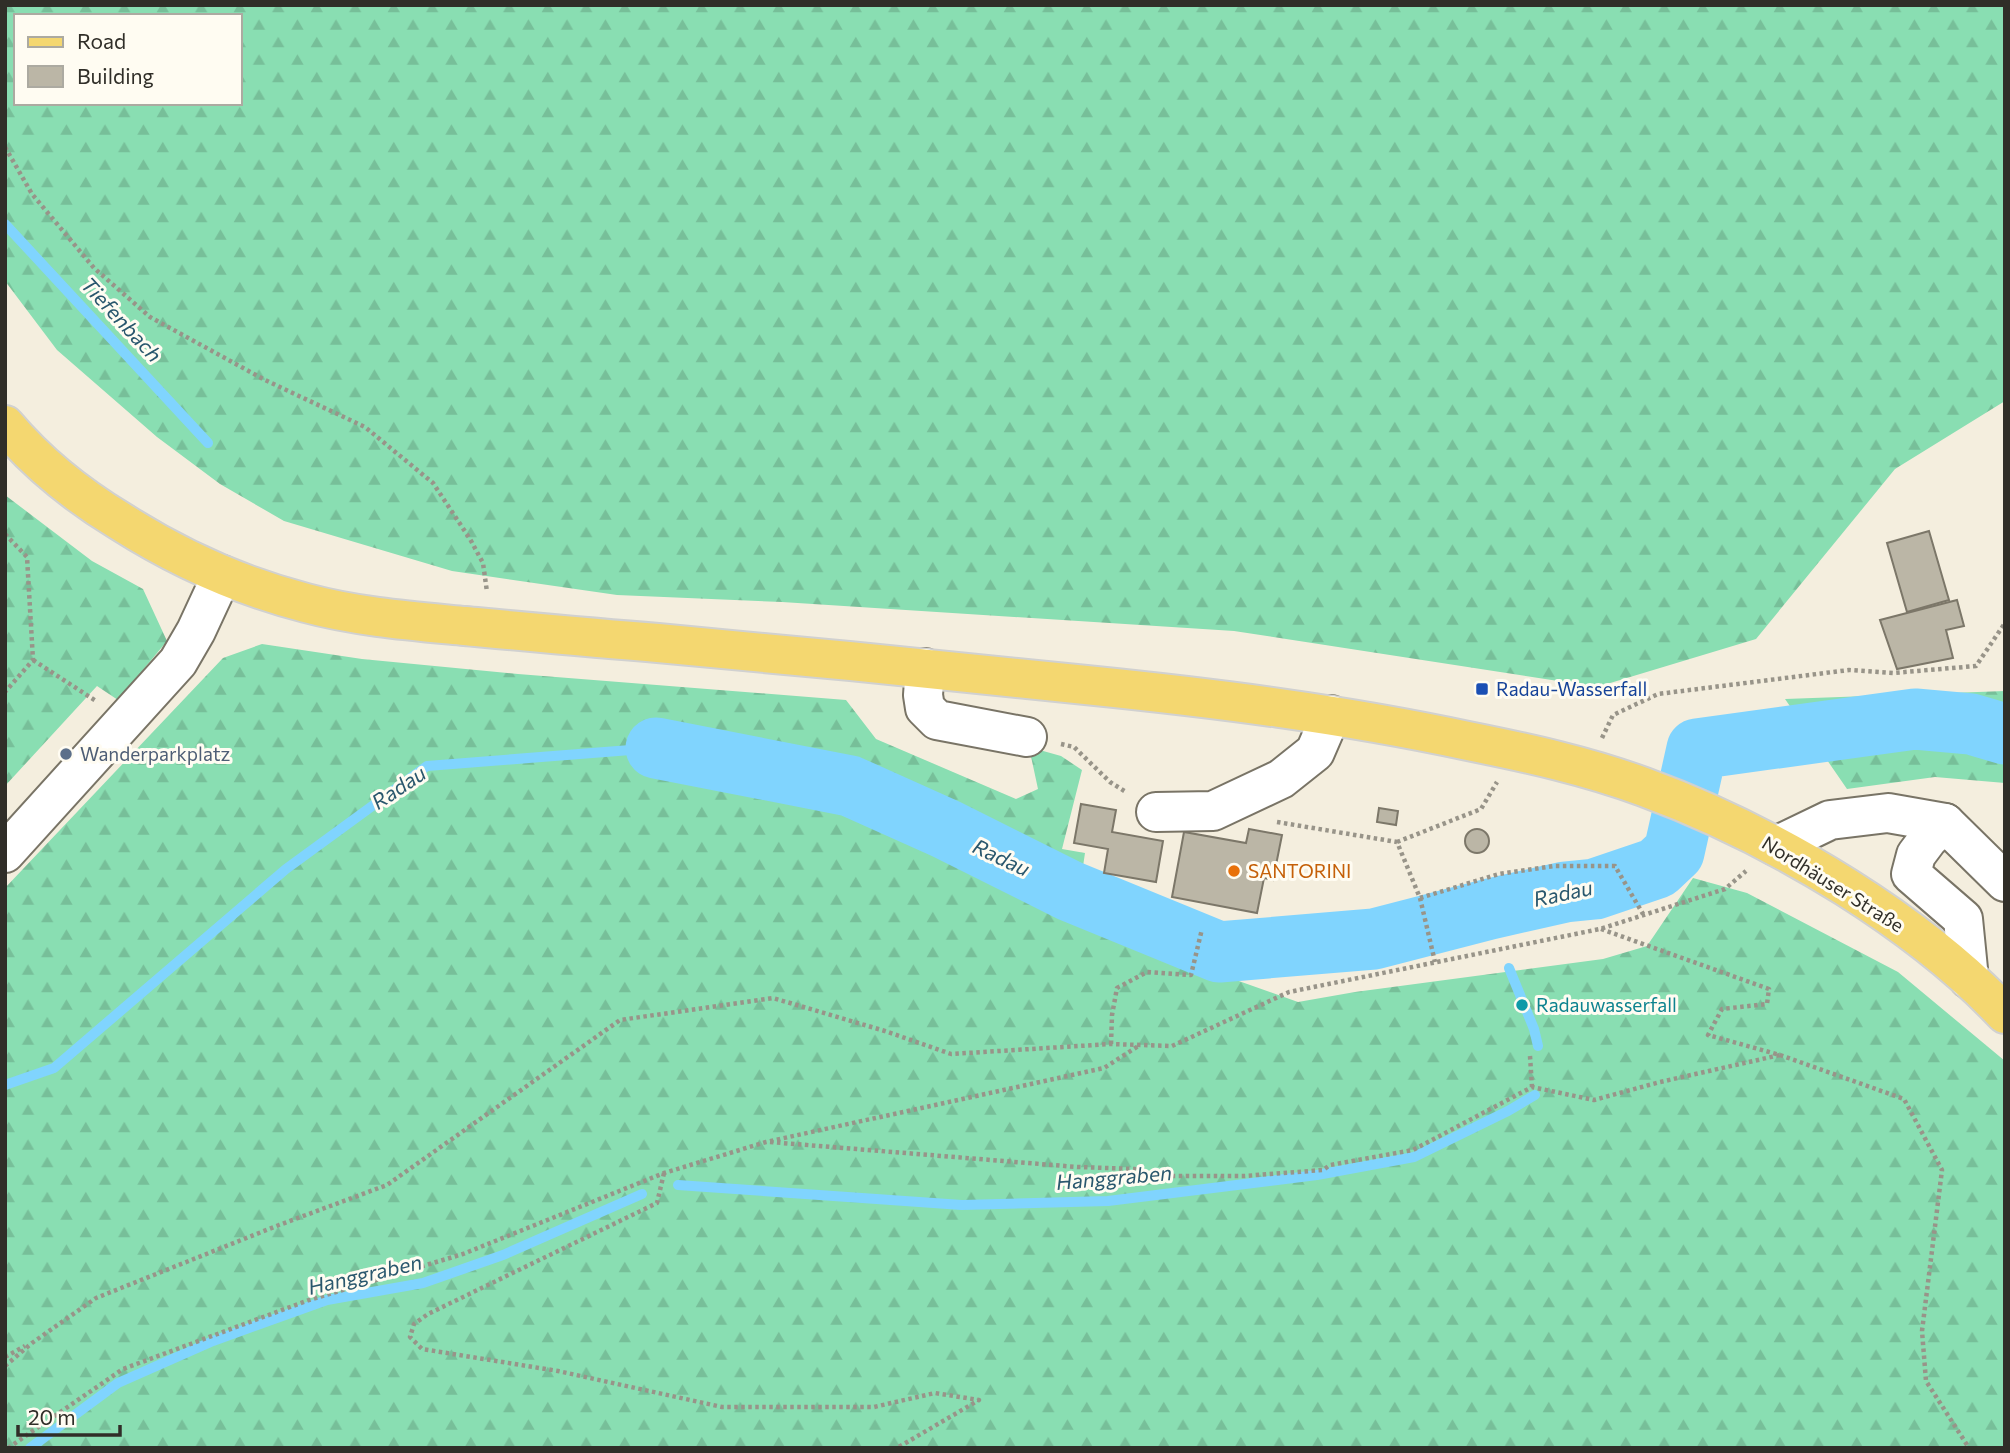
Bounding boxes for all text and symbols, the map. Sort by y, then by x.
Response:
legend [14,14,242,105]
text: Road [77,28,126,53]
text: Building [77,63,154,88]
water label: Tiefenbach [77,272,168,366]
place label: Radau-Wasserfall [1496,677,1647,700]
marker: Radau-Wasserfall [1474,681,1490,697]
place label: Wanderparkplatz [80,742,230,765]
marker: Wanderparkplatz [58,746,74,762]
water label: Radau [366,760,430,814]
street label: Nordhäuser Straße [1758,831,1908,936]
water label: Radau [969,833,1034,881]
place label: SANTORINI [1248,859,1351,882]
marker: SANTORINI [1226,863,1242,879]
water label: Radau [1531,874,1595,911]
place label: Radauwasserfall [1536,993,1677,1016]
marker: Radauwasserfall [1514,997,1530,1013]
water label: Hanggraben [1055,1159,1173,1194]
water label: Hanggraben [305,1248,424,1299]
scale bar [18,1394,119,1438]
text: 20 m [28,1404,76,1429]

